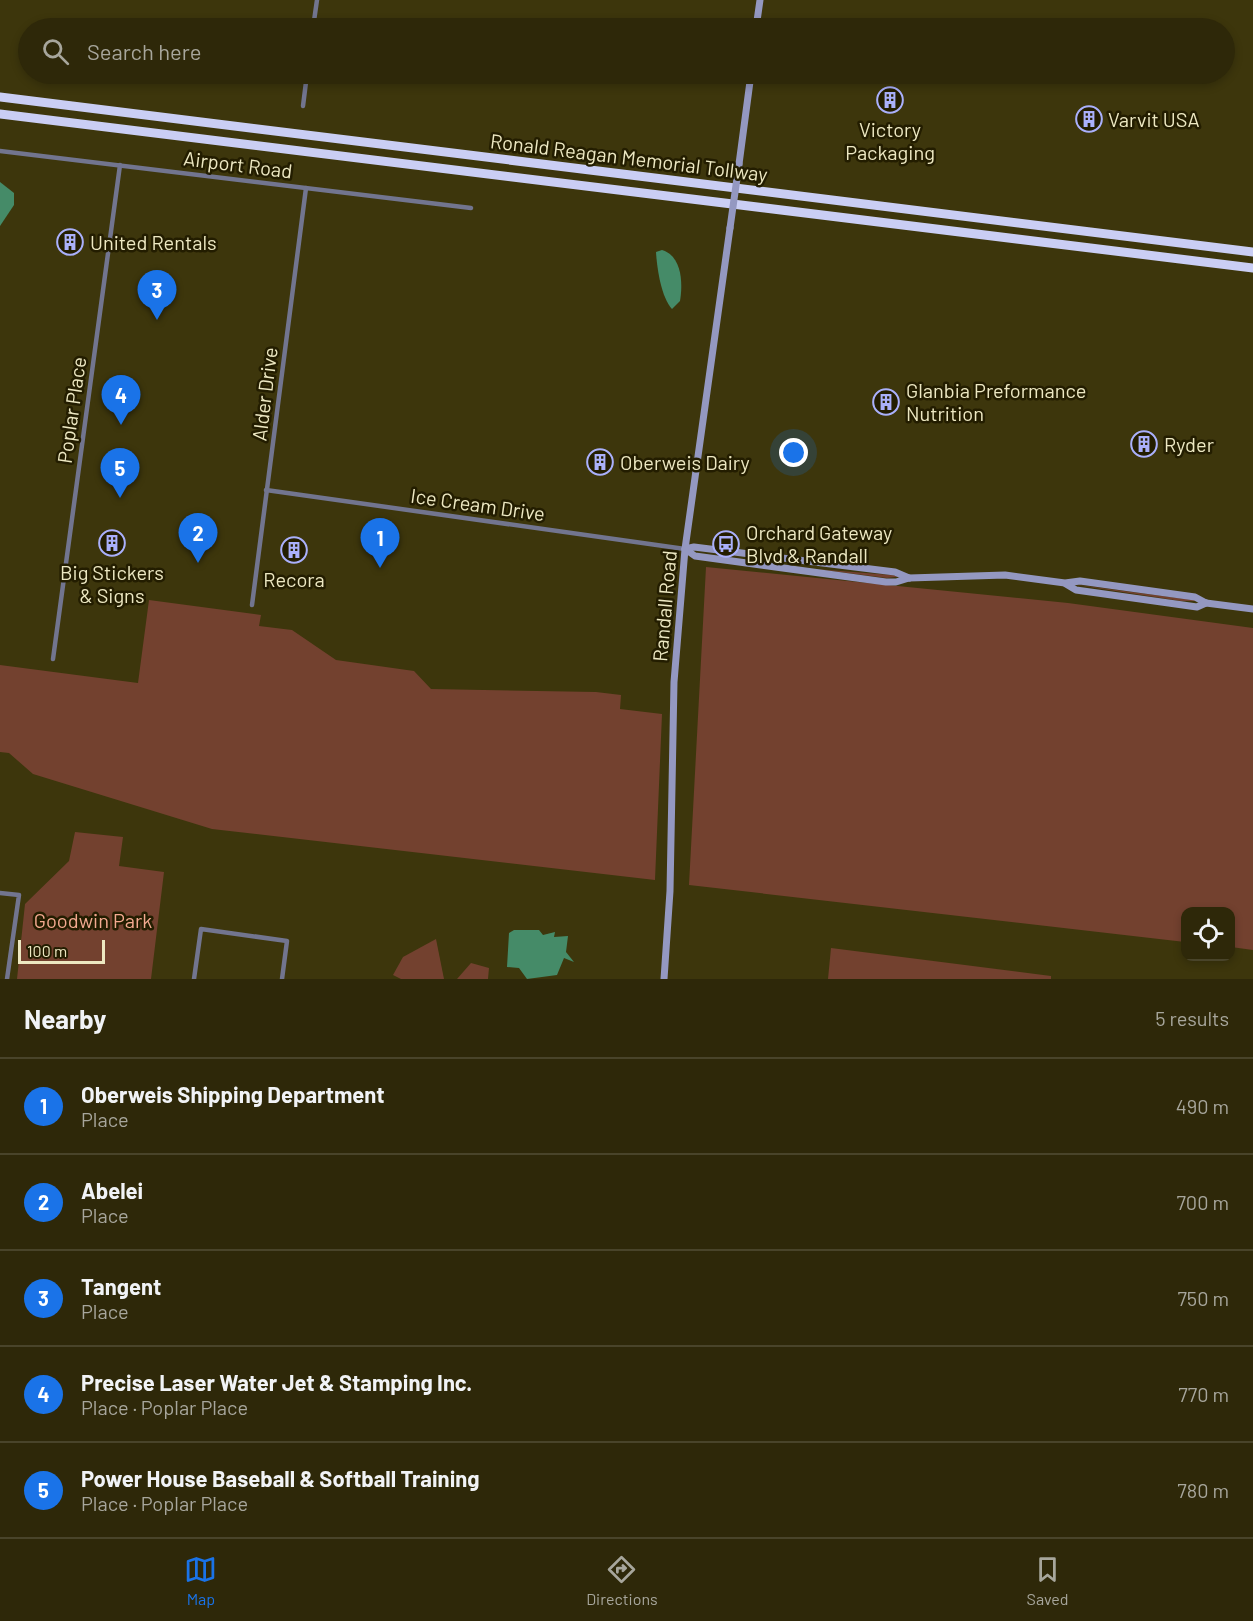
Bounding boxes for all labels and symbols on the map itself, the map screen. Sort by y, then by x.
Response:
building icon: Victory Packaging [875,85,905,115]
building icon: Varvit USA [1074,104,1104,134]
place label: Varvit USA [1108,107,1200,131]
place label: Victory Packaging [845,117,935,164]
street label: Ronald Reagan Memorial Tollway [489,128,769,186]
street label: Airport Road [182,145,294,183]
building icon: United Rentals [55,227,85,257]
place label: United Rentals [90,230,217,254]
pin: 3 [138,270,176,320]
street label: Alder Drive [246,346,282,442]
street label: Poplar Place [52,355,90,465]
pin: 4 [102,376,140,425]
place label: Glanbia Preformance Nutrition [906,378,1086,425]
building icon: Glanbia Preformance Nutrition [871,387,901,417]
building icon: Ryder [1129,429,1159,459]
place label: Ryder [1164,432,1214,456]
your location [779,438,808,467]
building icon: Oberweis Dairy [585,447,615,477]
pin: 5 [100,448,140,498]
place label: Oberweis Dairy [620,450,750,474]
street label: Ice Cream Drive [409,483,547,525]
pin: 2 [178,514,218,563]
pin: 1 [360,518,400,568]
place label: Orchard Gateway Blvd & Randall [746,520,892,567]
building icon: Big Stickers & Signs [97,528,127,558]
bus stop icon: Orchard Gateway Blvd & Randall [711,529,741,559]
building icon: Recora [279,535,309,565]
street label: Randall Road [647,549,681,663]
place label: Big Stickers & Signs [60,560,164,607]
place label: Recora [263,567,325,591]
park label: Goodwin Park [34,908,152,932]
scale bar [18,937,105,965]

